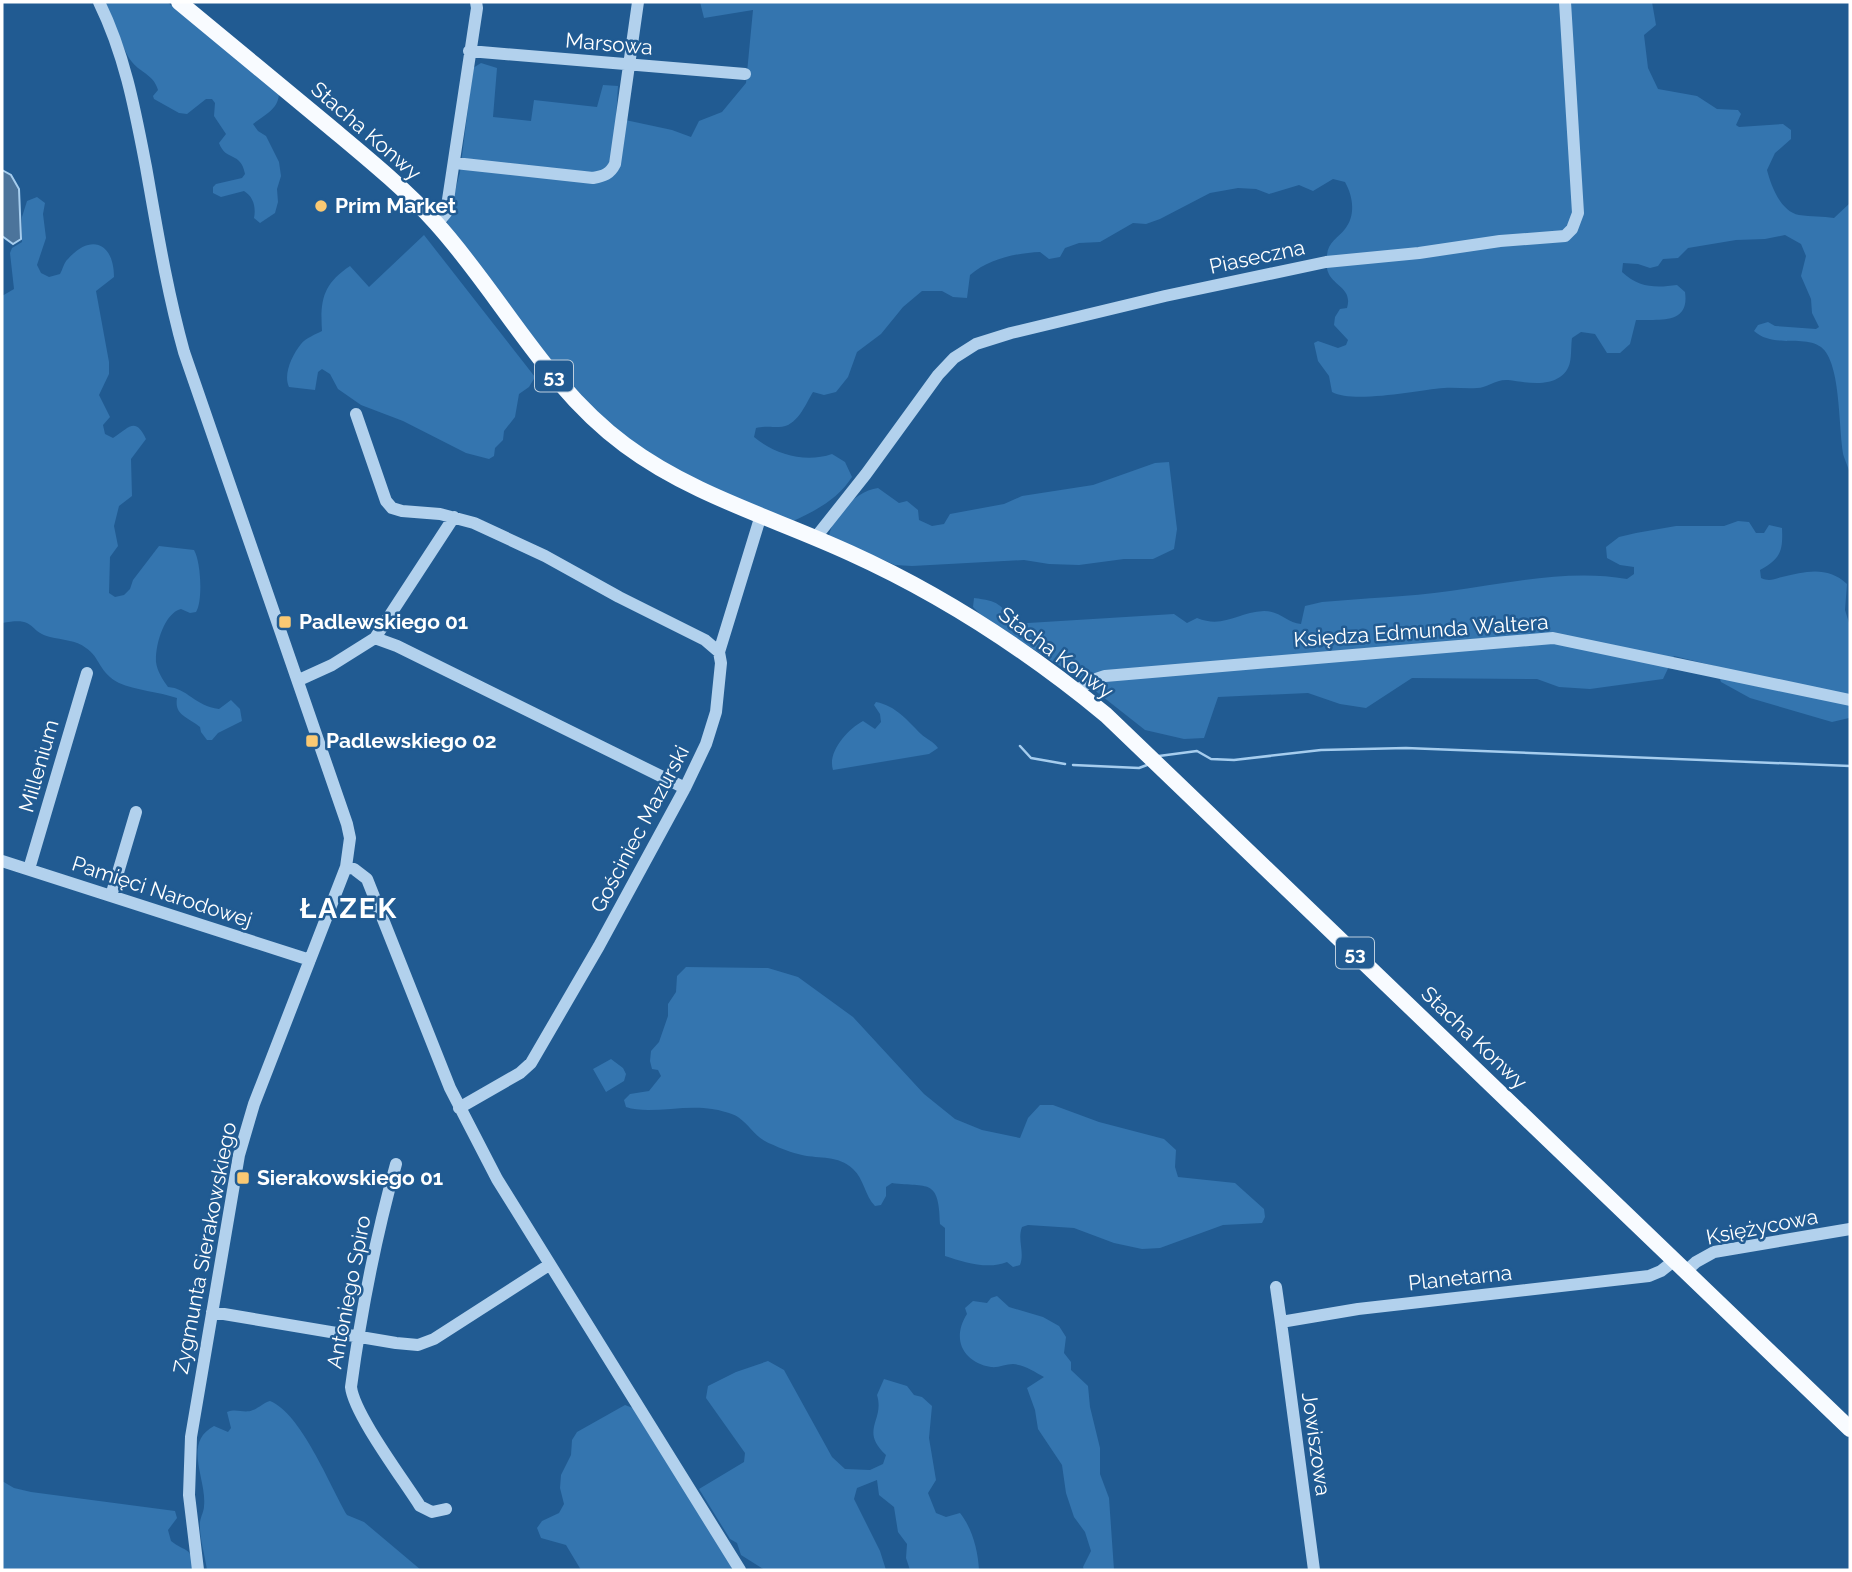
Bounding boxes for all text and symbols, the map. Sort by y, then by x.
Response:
street label: Marsowa [564,27,654,60]
street label: Stacha Konwy [306,76,426,185]
place label: Prim Market [335,193,456,218]
marker: Prim Market [313,198,329,214]
street label: Piaseczna [1207,234,1307,279]
road number: 53 [535,360,573,392]
street label: Stacha Konwy [994,601,1119,704]
place label: Padlewskiego 01 [299,609,468,634]
street label: Księdza Edmunda Waltera [1293,609,1549,652]
marker: Padlewskiego 01 [277,614,293,630]
street label: Millenium [13,717,64,815]
place label: Padlewskiego 02 [326,728,497,753]
marker: Padlewskiego 02 [304,733,320,749]
street label: Gościniec Mazurski [585,741,694,917]
street label: Pamięci Narodowej [69,851,255,932]
district label: ŁAZEK [299,892,398,925]
road number: 53 [1336,937,1374,968]
street label: Stacha Konwy [1416,981,1532,1094]
street label: Zygmunta Sierakowskiego [168,1120,241,1376]
place label: Sierakowskiego 01 [257,1165,443,1190]
marker: Sierakowskiego 01 [235,1170,251,1186]
street label: Księżycowa [1704,1203,1820,1250]
street label: Antoniego Spiro [321,1213,376,1371]
street label: Planetarna [1407,1260,1513,1295]
street label: Jowiszowa [1297,1391,1336,1497]

